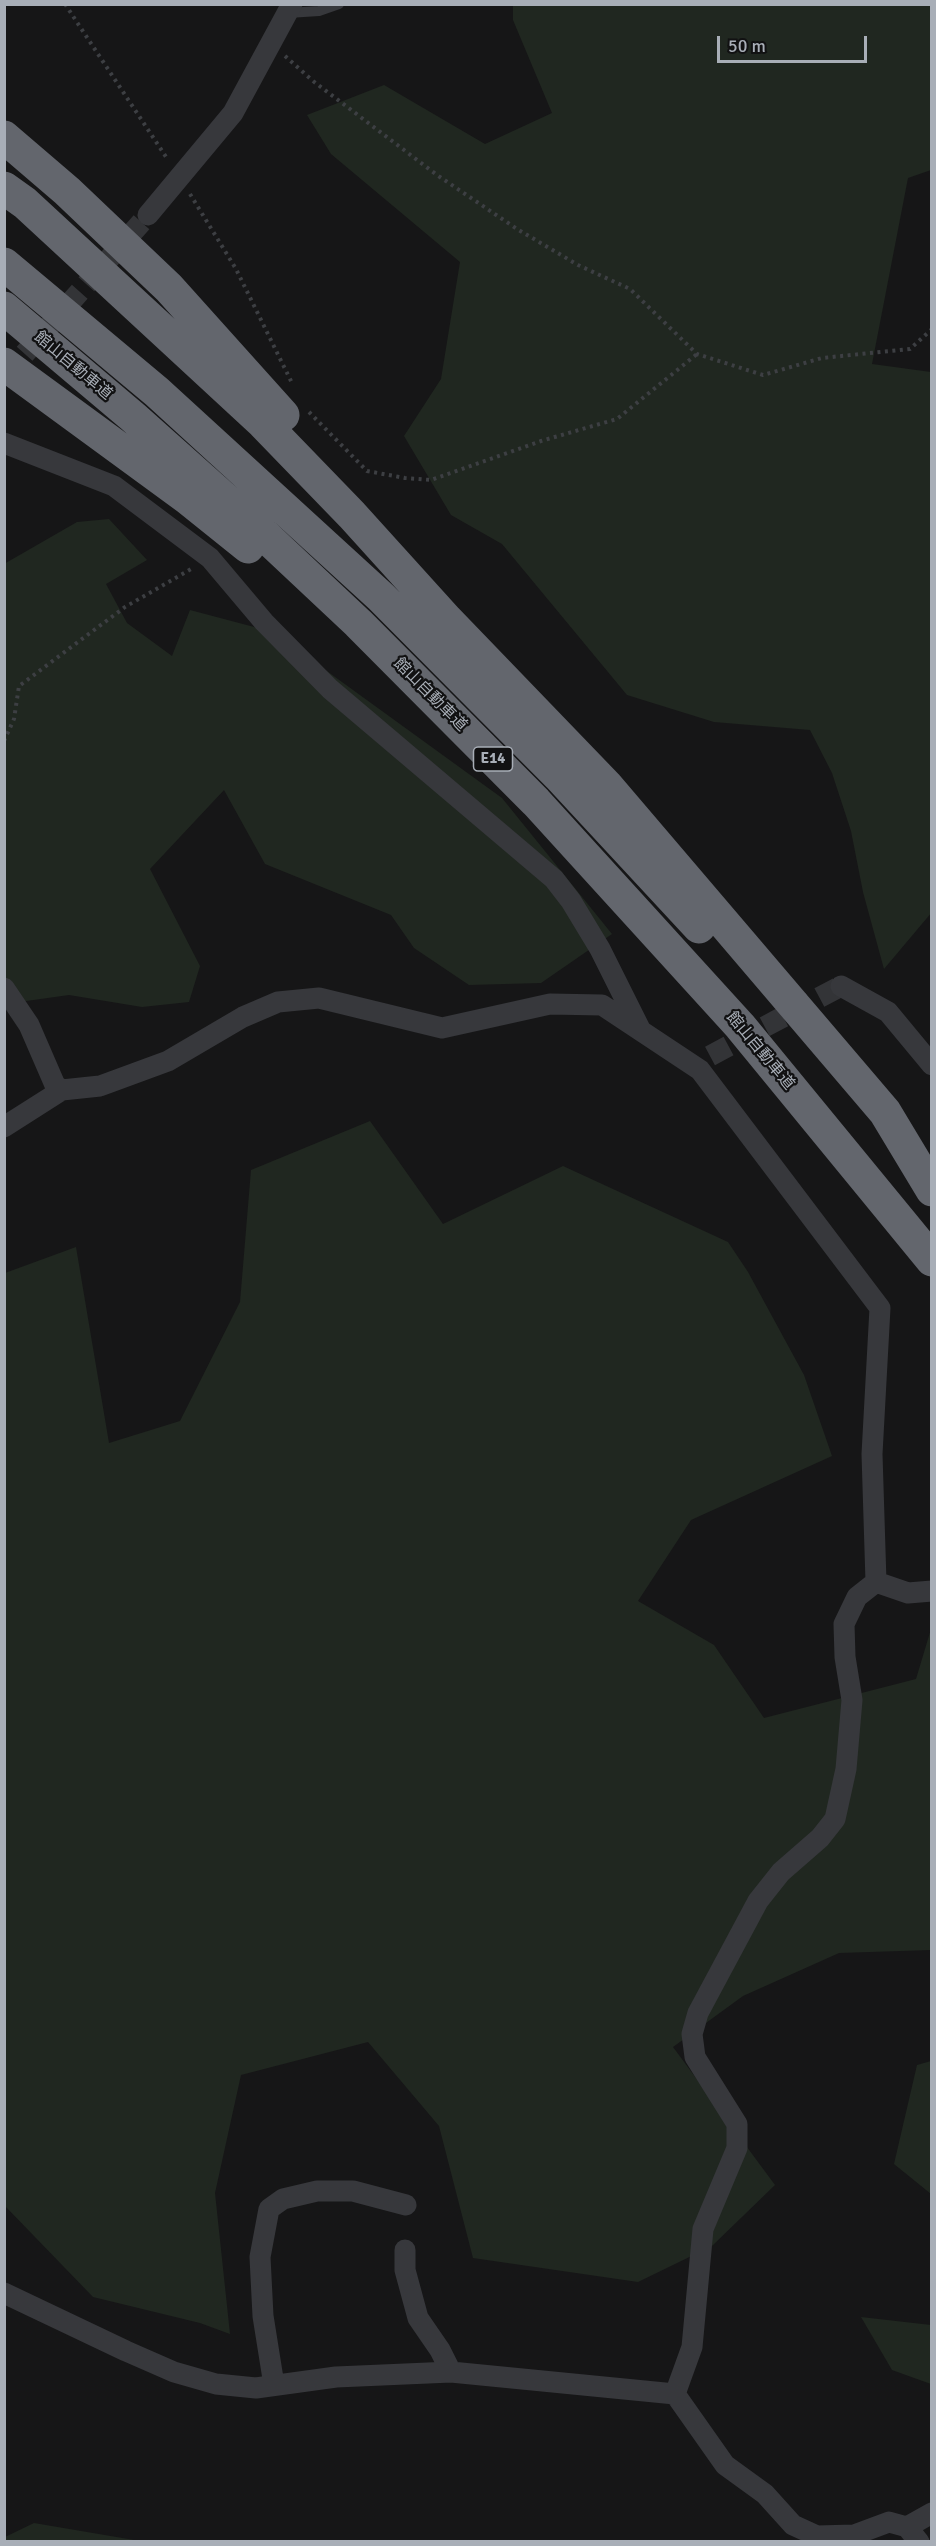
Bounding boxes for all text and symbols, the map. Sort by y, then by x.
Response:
scale bar [720,24,870,62]
text: 50 m [728,35,766,57]
street label: 館山自動車道 [30,328,116,404]
street label: 館山自動車道 [389,654,471,736]
road number: E14 [474,747,512,771]
street label: 館山自動車道 [722,1008,798,1094]

